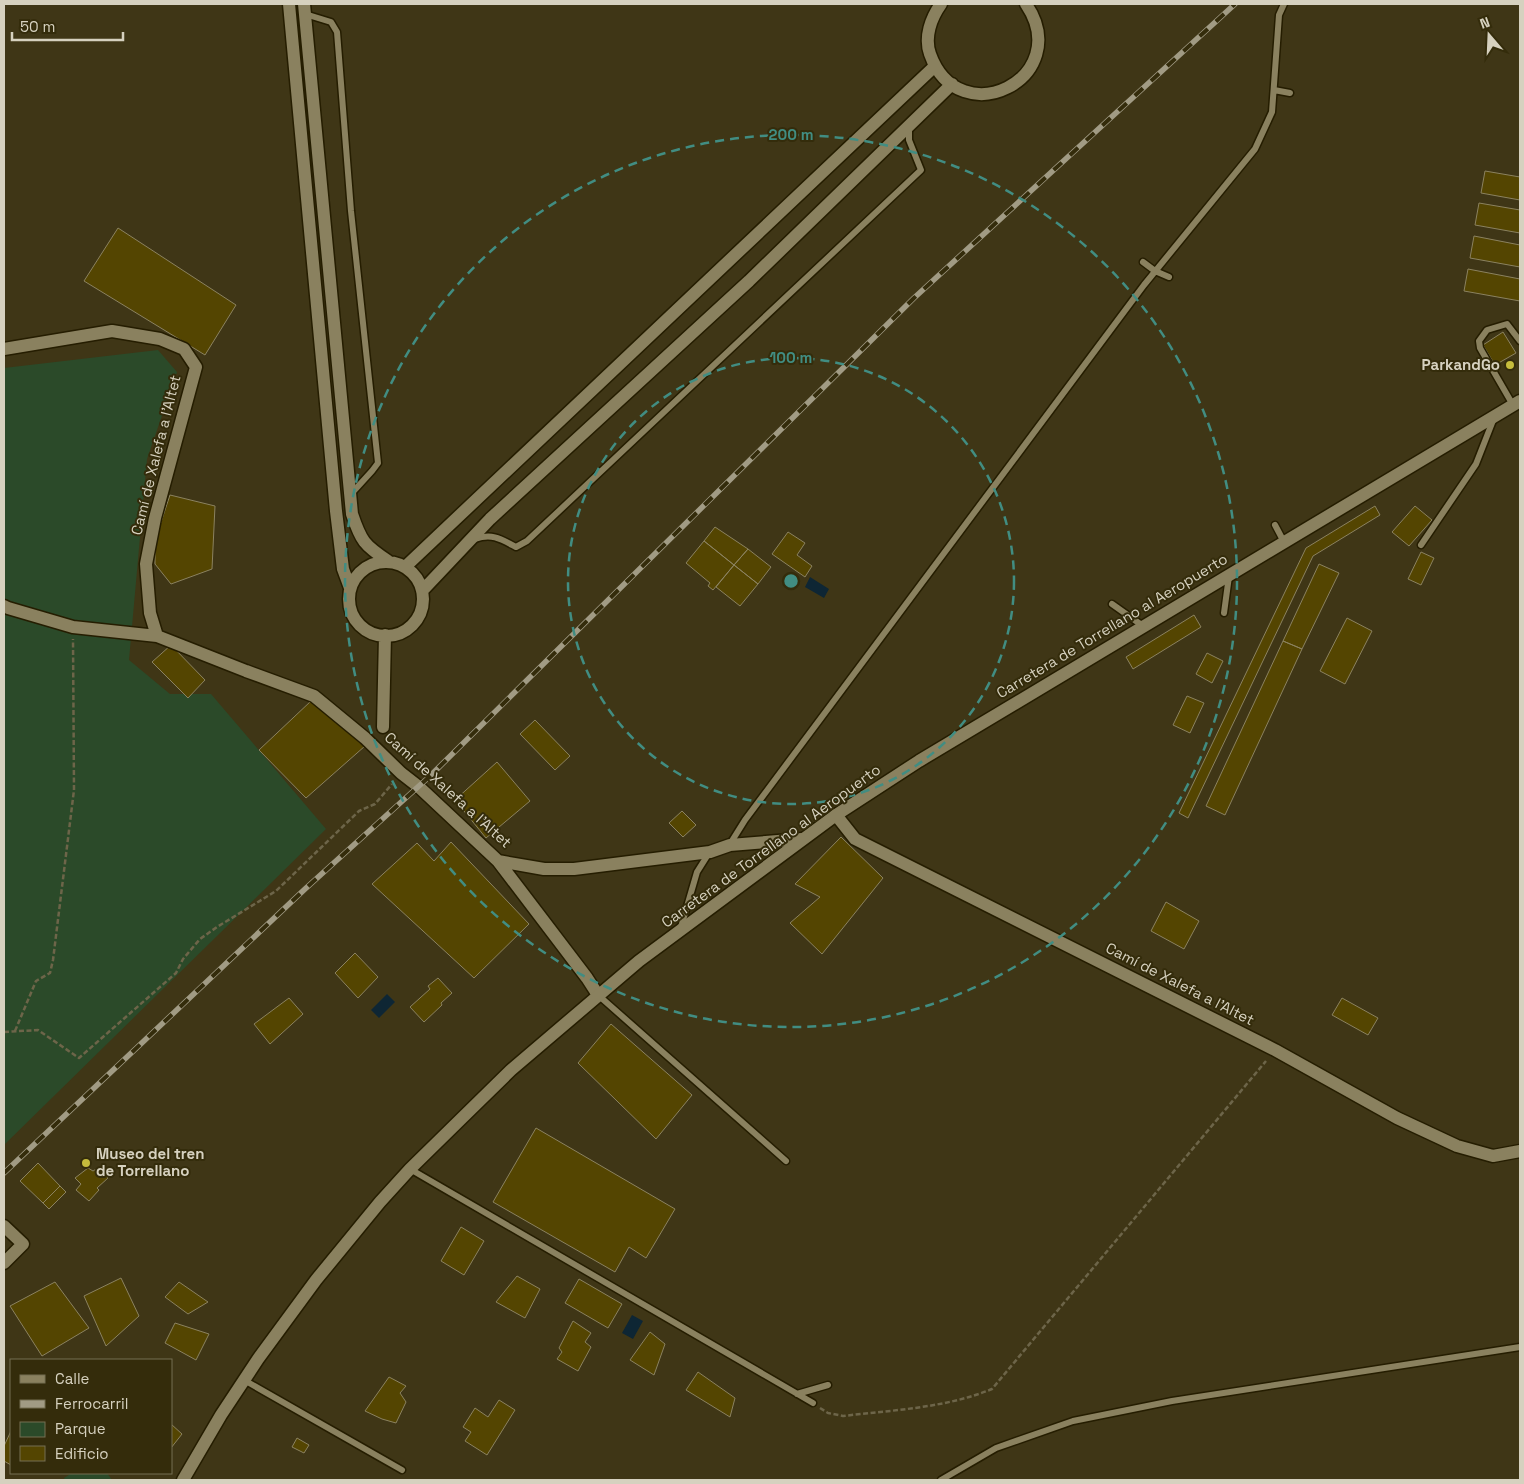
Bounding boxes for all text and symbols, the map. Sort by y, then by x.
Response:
scale bar [12,10,124,42]
north arrow [1464,10,1514,60]
text: N [1477,13,1492,33]
text: 50 m [20,17,55,36]
text: 200 m [769,125,813,144]
text: 100 m [770,348,812,367]
place label: ParkandGo [1422,355,1500,374]
marker: ParkandGo [1504,359,1516,371]
street label: Camí de Xalefa a l'Altet [126,373,185,537]
street label: Carretera de Torrellano al Aeropuerto [993,549,1231,702]
centre of rings [782,572,800,590]
street label: Camí de Xalefa a l'Altet [381,728,516,852]
street label: Carretera de Torrellano al Aeropuerto [657,760,884,932]
street label: Camí de Xalefa a l'Altet [1103,938,1258,1029]
place label: Museo del tren de Torrellano [96,1144,204,1180]
marker: Museo del tren de Torrellano [80,1157,92,1169]
legend [10,1359,172,1474]
text: Calle [55,1369,90,1388]
text: Ferrocarril [55,1394,128,1413]
text: Parque [55,1419,106,1438]
text: Edificio [55,1444,109,1463]

